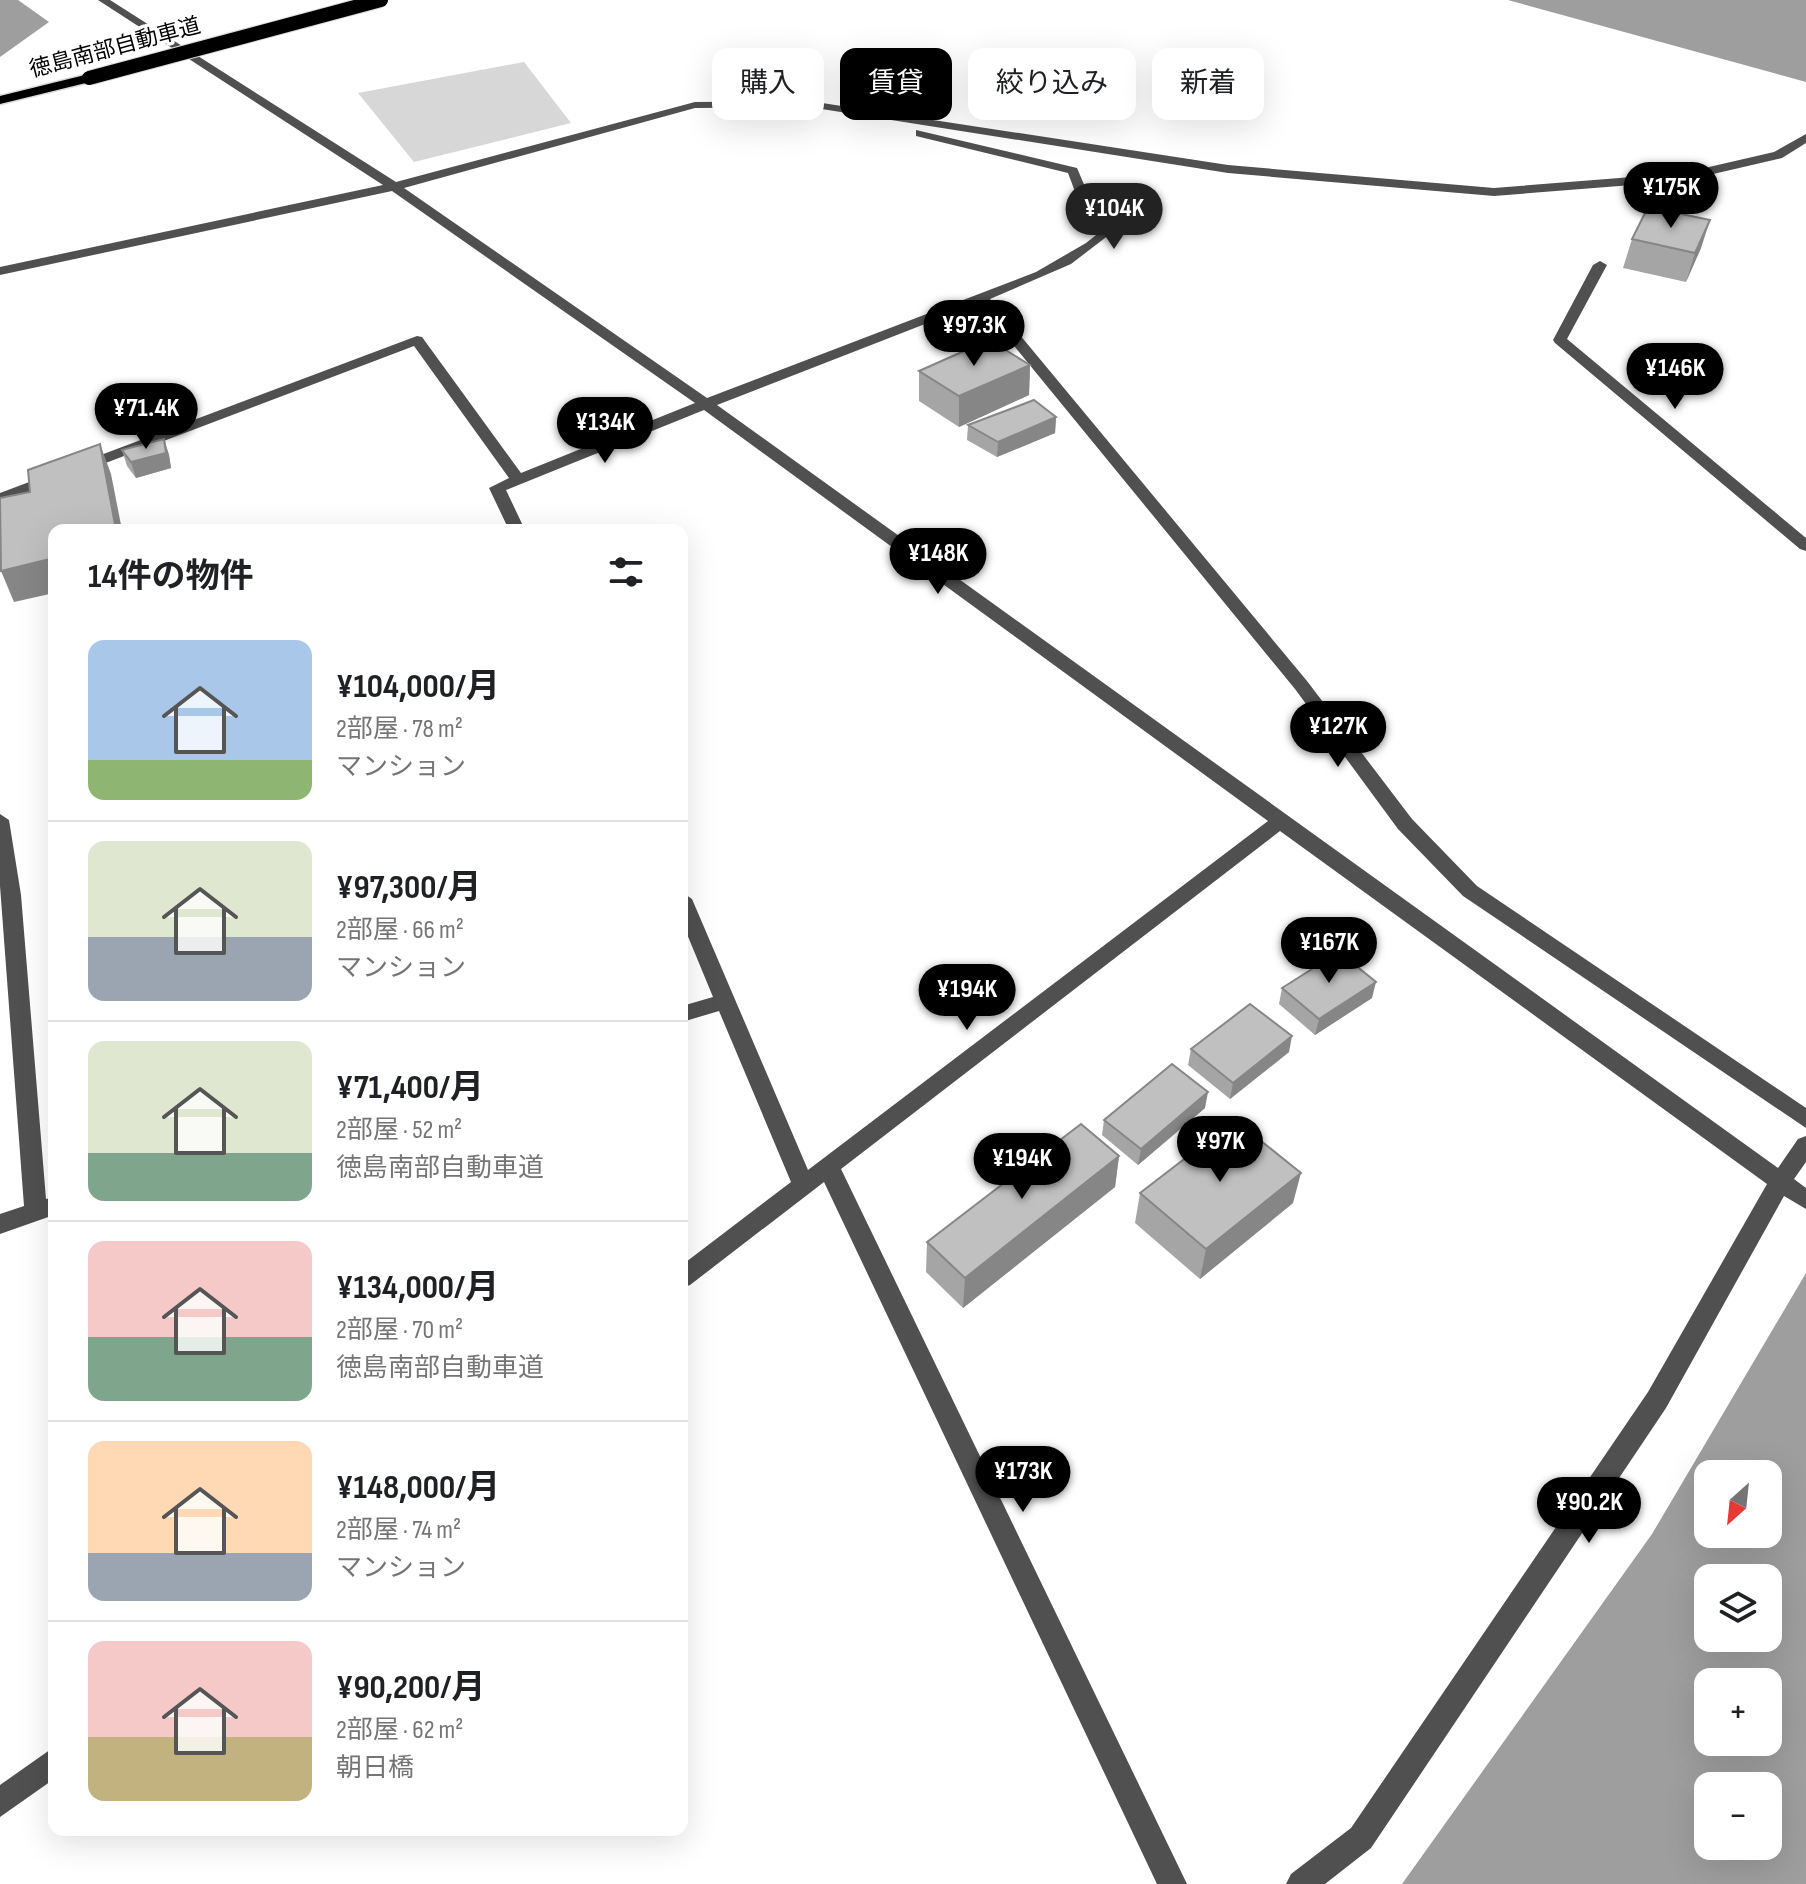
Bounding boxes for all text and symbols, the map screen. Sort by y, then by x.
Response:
street label: 徳島南部自動車道 [26,12,204,84]
chip: 購入 [712,48,824,120]
chip: 賃貸 [840,48,952,120]
chip: 絞り込み [968,48,1136,120]
chip: 新着 [1152,48,1264,120]
pin: ¥175K [1615,162,1727,230]
text: ¥175K [1642,172,1700,203]
pin: ¥104K [1058,183,1170,251]
text: ¥104K [1084,193,1144,224]
pin: ¥97.3K [909,300,1039,368]
text: ¥97.3K [942,310,1006,341]
pin: ¥146K [1619,343,1731,411]
text: ¥146K [1645,353,1705,384]
pin: ¥71.4K [81,383,211,451]
text: ¥71.4K [113,393,179,424]
pin: ¥134K [549,397,661,465]
text: ¥134K [575,407,635,438]
pin: ¥148K [882,528,994,596]
text: ¥148K [908,538,969,569]
icon: filters [604,550,648,594]
text: 14件の物件 [88,556,253,597]
text: ¥104,000/月 [336,666,500,707]
icon: home [152,672,248,768]
pin: ¥127K [1282,701,1394,769]
text: ¥127K [1308,711,1368,742]
text: 2部屋 · 78 m² [336,714,463,745]
text: マンション [336,752,466,783]
text: ¥97,300/月 [336,867,482,908]
icon: home [152,873,248,969]
text: 2部屋 · 66 m² [336,915,464,946]
pin: ¥167K [1273,917,1385,985]
text: ¥167K [1299,927,1359,958]
text: マンション [336,953,466,984]
pin: ¥194K [911,964,1023,1032]
text: ¥194K [937,974,997,1005]
text: ¥71,400/月 [336,1067,484,1108]
icon: home [152,1073,248,1169]
text: 2部屋 · 52 m² [336,1115,462,1146]
pin: ¥97K [1173,1116,1267,1184]
text: ¥97K [1195,1126,1245,1157]
pin: ¥194K [966,1133,1078,1201]
text: ¥194K [992,1143,1052,1174]
text: 徳島南部自動車道 [336,1153,544,1184]
text: ¥134,000/月 [336,1267,499,1308]
icon: home [152,1273,248,1369]
text: 2部屋 · 70 m² [336,1315,463,1346]
text: 徳島南部自動車道 [336,1353,544,1384]
pin: ¥173K [967,1446,1079,1514]
text: ¥173K [993,1456,1053,1487]
north arrow [1694,1460,1782,1548]
map controls [1694,1460,1782,1860]
text: ¥148,000/月 [336,1467,500,1508]
icon: home [152,1473,248,1569]
pin: ¥90.2K [1524,1477,1654,1545]
text: ¥90.2K [1555,1487,1623,1518]
text: 2部屋 · 74 m² [336,1515,461,1546]
text: マンション [336,1553,466,1584]
button: layers [1694,1564,1782,1652]
text: ¥90,200/月 [336,1667,485,1708]
button: + [1694,1668,1782,1756]
icon: home [152,1673,248,1769]
text: 2部屋 · 62 m² [336,1715,463,1746]
text: 朝日橋 [336,1753,414,1784]
button: − [1694,1772,1782,1860]

